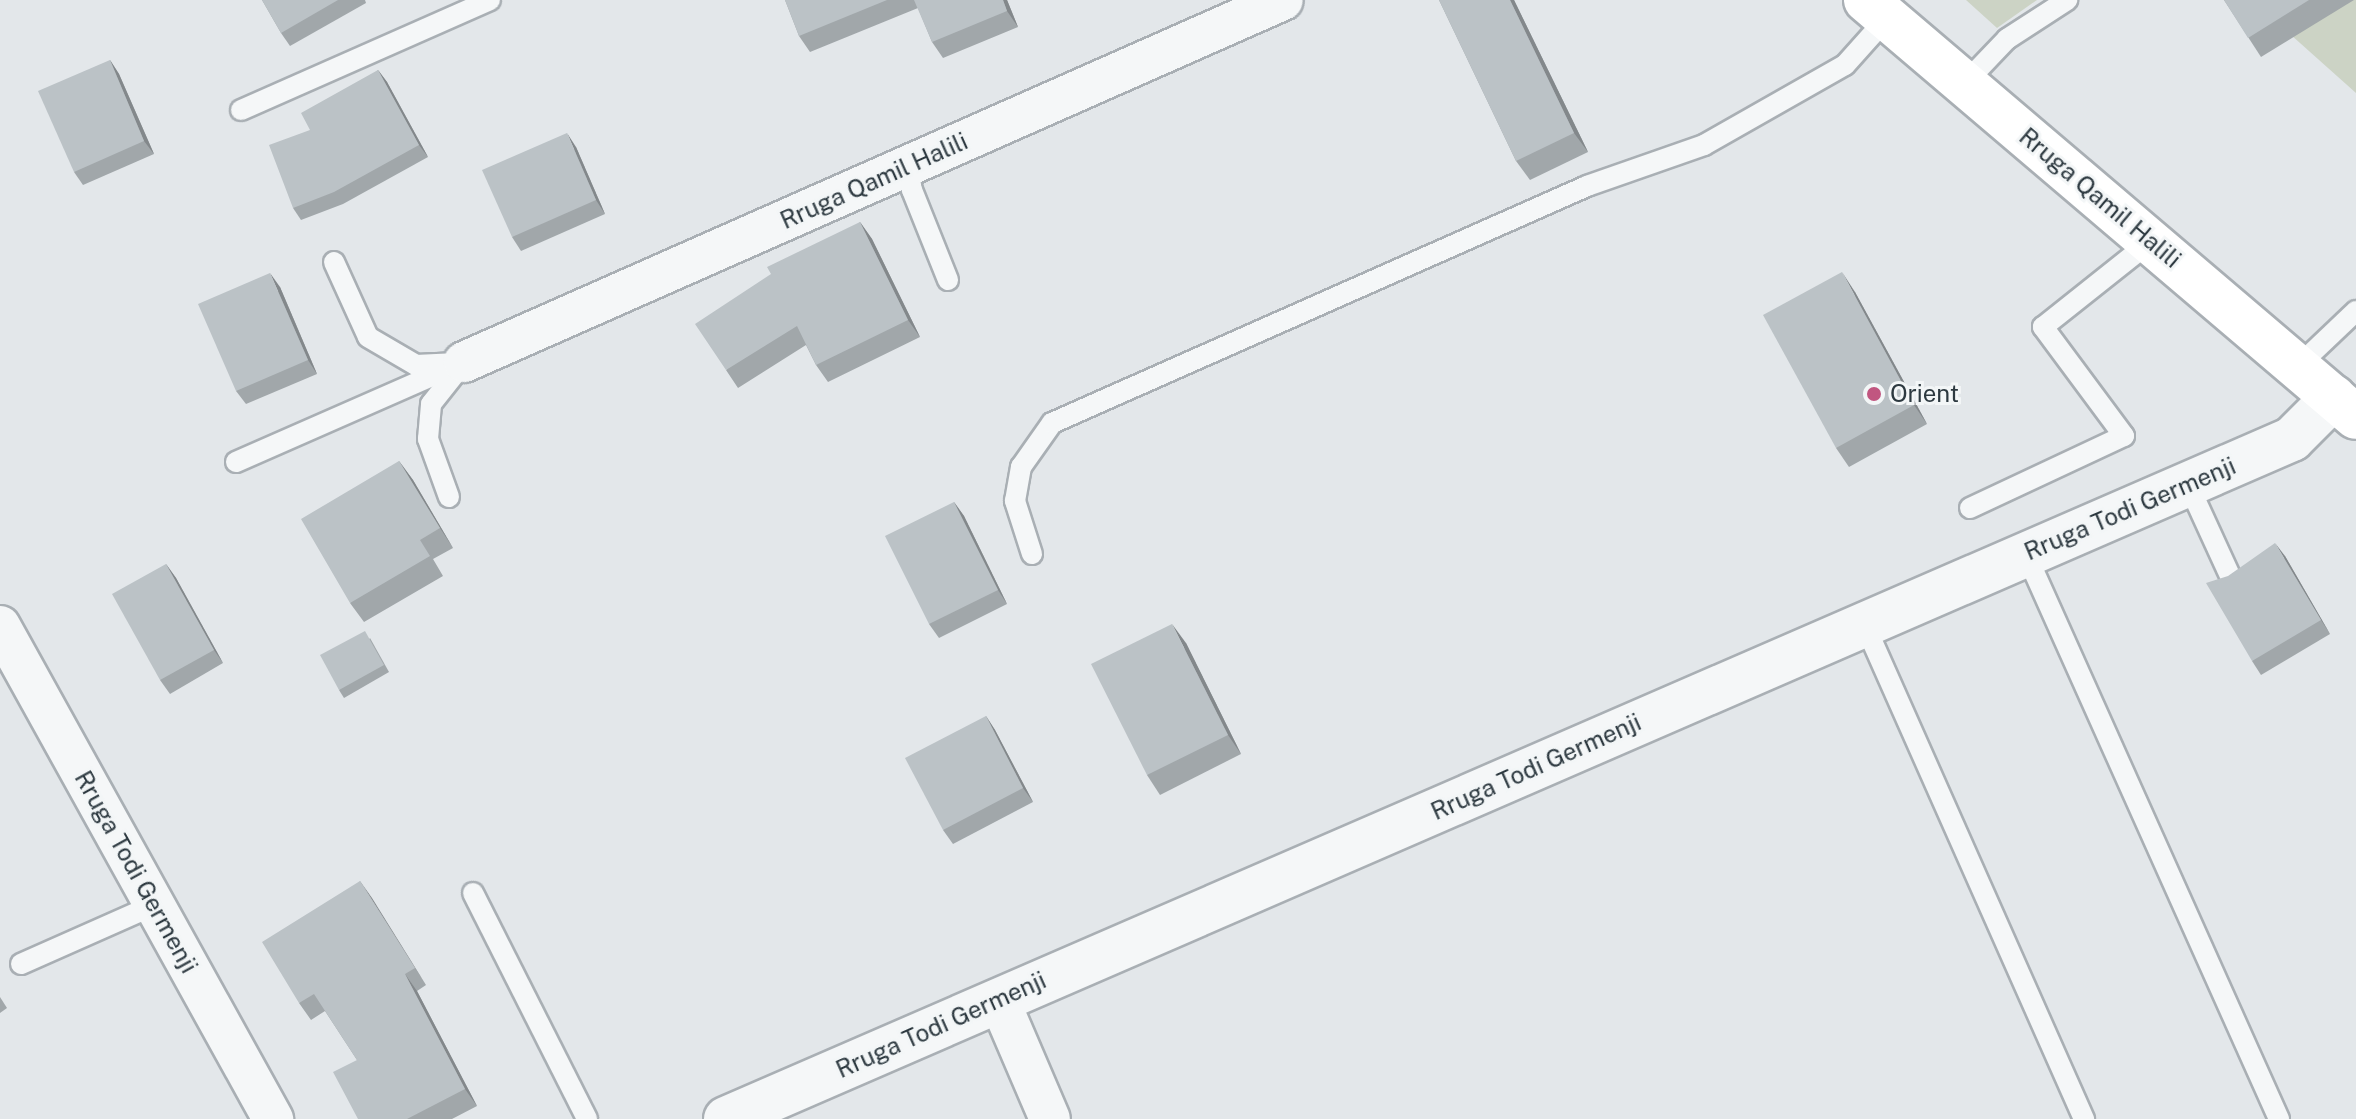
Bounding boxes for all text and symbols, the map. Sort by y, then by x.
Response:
street label: Rruga Qamil Halili [2013,122,2187,274]
street label: Rruga Qamil Halili [776,127,972,235]
place label: Orient [1890,380,1959,408]
marker: Orient [1865,385,1883,403]
street label: Rruga Todi Germenji [2020,451,2240,567]
street label: Rruga Todi Germenji [1427,708,1645,826]
street label: Rruga Todi Germenji [68,766,204,978]
street label: Rruga Todi Germenji [832,966,1050,1084]

